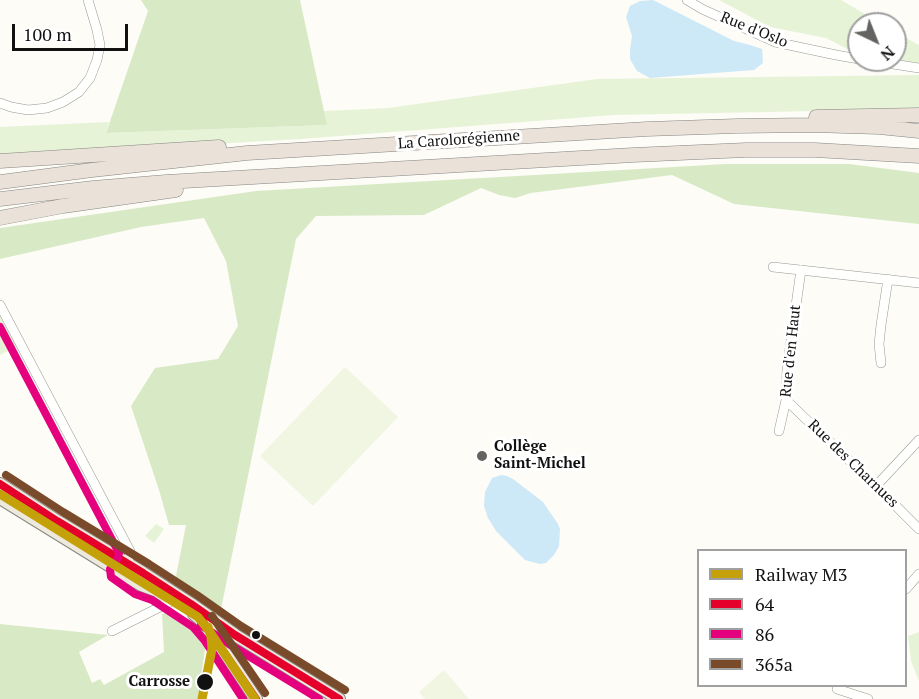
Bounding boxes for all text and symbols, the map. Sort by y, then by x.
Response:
street label: Rue d'Oslo [718,8,790,52]
scale bar [15,12,130,50]
north arrow [847,12,907,72]
text: 100 m [23,22,72,46]
text: N [876,42,900,66]
street label: La Carolorégienne [397,127,521,153]
street label: Rue d'en Haut [777,304,805,398]
street label: Rue des Charnues [804,416,902,512]
place label: Collège Saint-Michel [494,438,586,473]
marker: Collège Saint-Michel [475,449,489,463]
legend [697,549,907,687]
text: Railway M3 [755,562,847,586]
text: 64 [755,592,774,616]
text: 86 [755,622,774,646]
unlabelled marker [250,629,262,641]
text: 365a [755,652,793,676]
marker: Carrosse [195,672,215,692]
place label: Carrosse [128,673,190,691]

